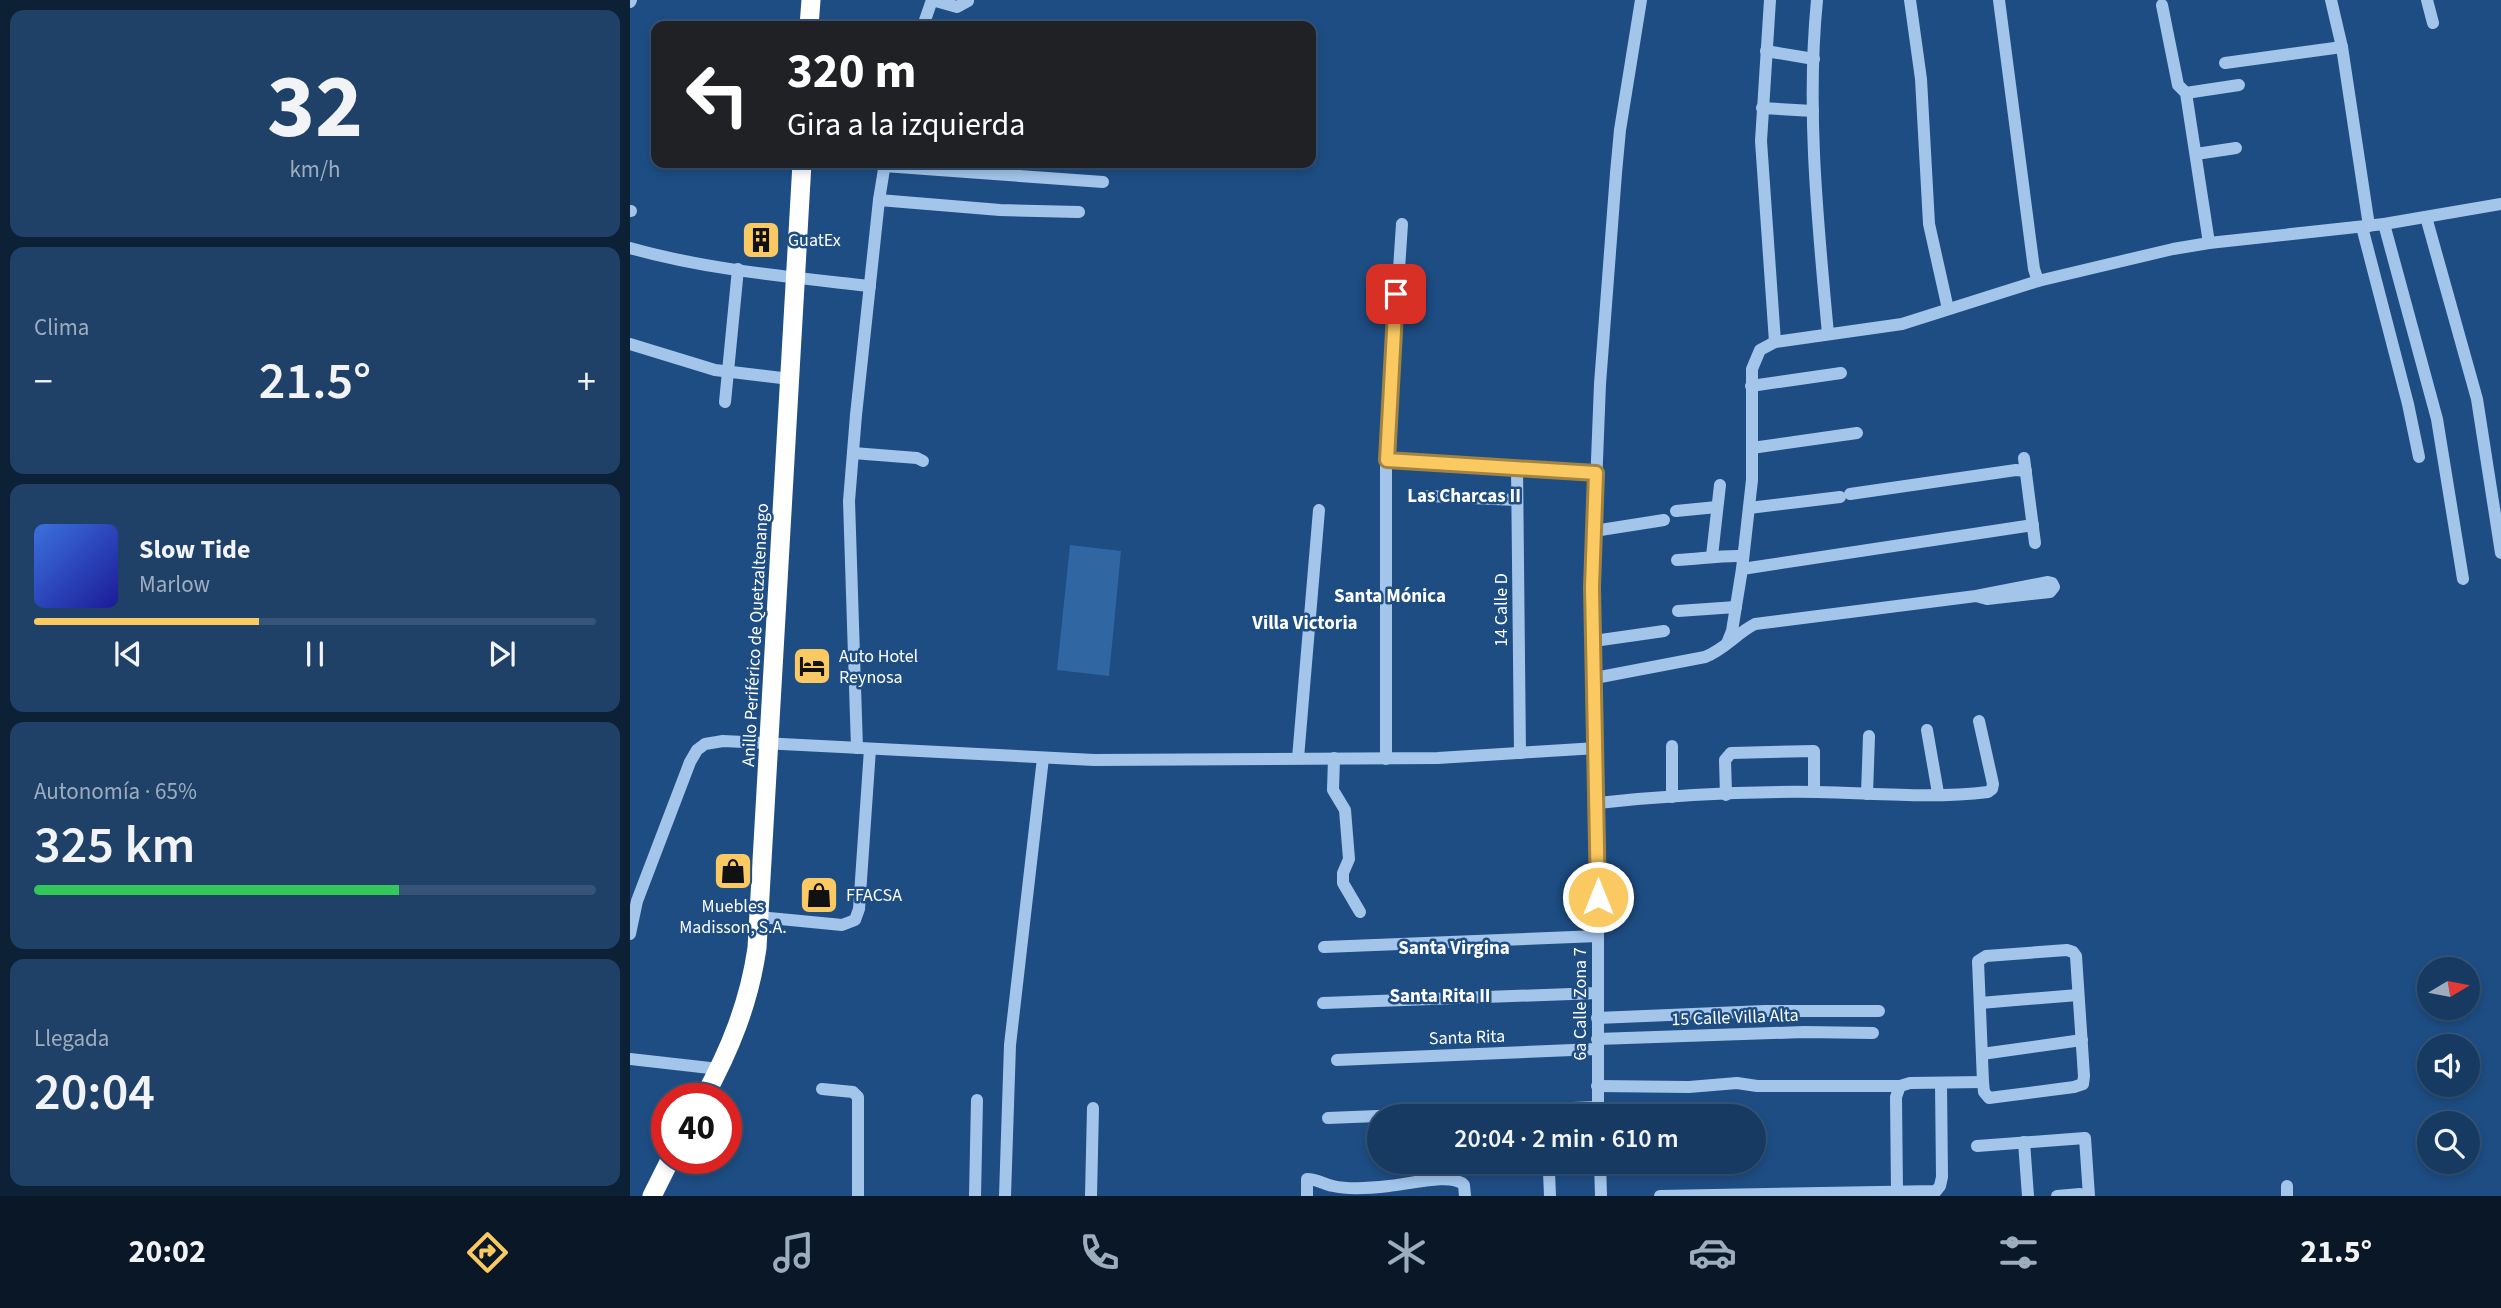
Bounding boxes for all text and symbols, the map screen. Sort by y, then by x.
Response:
text: 320 m [787,37,916,107]
text: 32 [267,43,363,172]
icon: left [672,49,763,140]
text: Gira a la izquierda [787,102,1025,148]
text: km/h [289,153,341,186]
building icon: GuatEx [740,219,782,261]
place label: GuatEx [788,228,841,253]
pin [1366,264,1426,324]
icon: arrive [1377,275,1415,313]
text: Clima [34,311,89,344]
text: 21.5° [259,345,371,419]
text: − [34,355,53,409]
text: + [577,355,596,409]
district label: Las Charcas II [1407,483,1521,510]
street label: Anillo Periférico de Quetzaltenango [736,503,775,767]
text: Slow Tide [139,531,250,568]
text: Marlow [139,568,210,601]
street label: 14 Calle D [1489,573,1514,647]
district label: Santa Mónica [1334,583,1446,610]
district label: Villa Victoria [1251,610,1358,637]
icon: previous [109,635,147,673]
icon: pause [296,635,334,673]
icon: next [483,635,521,673]
place label: Auto Hotel Reynosa [839,644,918,690]
hotel icon: Auto Hotel Reynosa [791,645,833,687]
text: Autonomía · 65% [34,775,197,808]
text: 325 km [34,809,195,883]
shop icon: Muebles Madisson, S.A. [712,850,754,892]
position arrow [1561,860,1635,934]
shop icon: FFACSA [798,874,840,916]
place label: FFACSA [846,883,902,908]
place label: Muebles Madisson, S.A. [679,894,787,940]
district label: Santa Virgina [1398,935,1510,962]
street label: 6a Calle Zona 7 [1568,947,1593,1061]
north arrow [2417,957,2480,1020]
map controls [2417,957,2480,1174]
district label: Santa Rita II [1389,983,1491,1010]
street label: 15 Calle Villa Alta [1671,1003,1799,1032]
text: Llegada [34,1022,109,1055]
street label: Santa Rita [1428,1024,1506,1051]
button: sound [2417,1034,2480,1097]
text: 20:04 [34,1056,155,1130]
speed limit sign: 40 [651,1083,742,1174]
button: search [2417,1111,2480,1174]
text: 20:04 · 2 min · 610 m [1454,1120,1679,1157]
icon: directions [463,1228,512,1277]
icon: music [769,1228,818,1277]
icon: phone [1075,1228,1124,1277]
icon: climate [1382,1228,1431,1277]
icon: car [1688,1228,1737,1277]
icon: filters [1994,1228,2043,1277]
text: 20:02 [129,1229,206,1275]
text: 21.5° [2300,1229,2372,1275]

